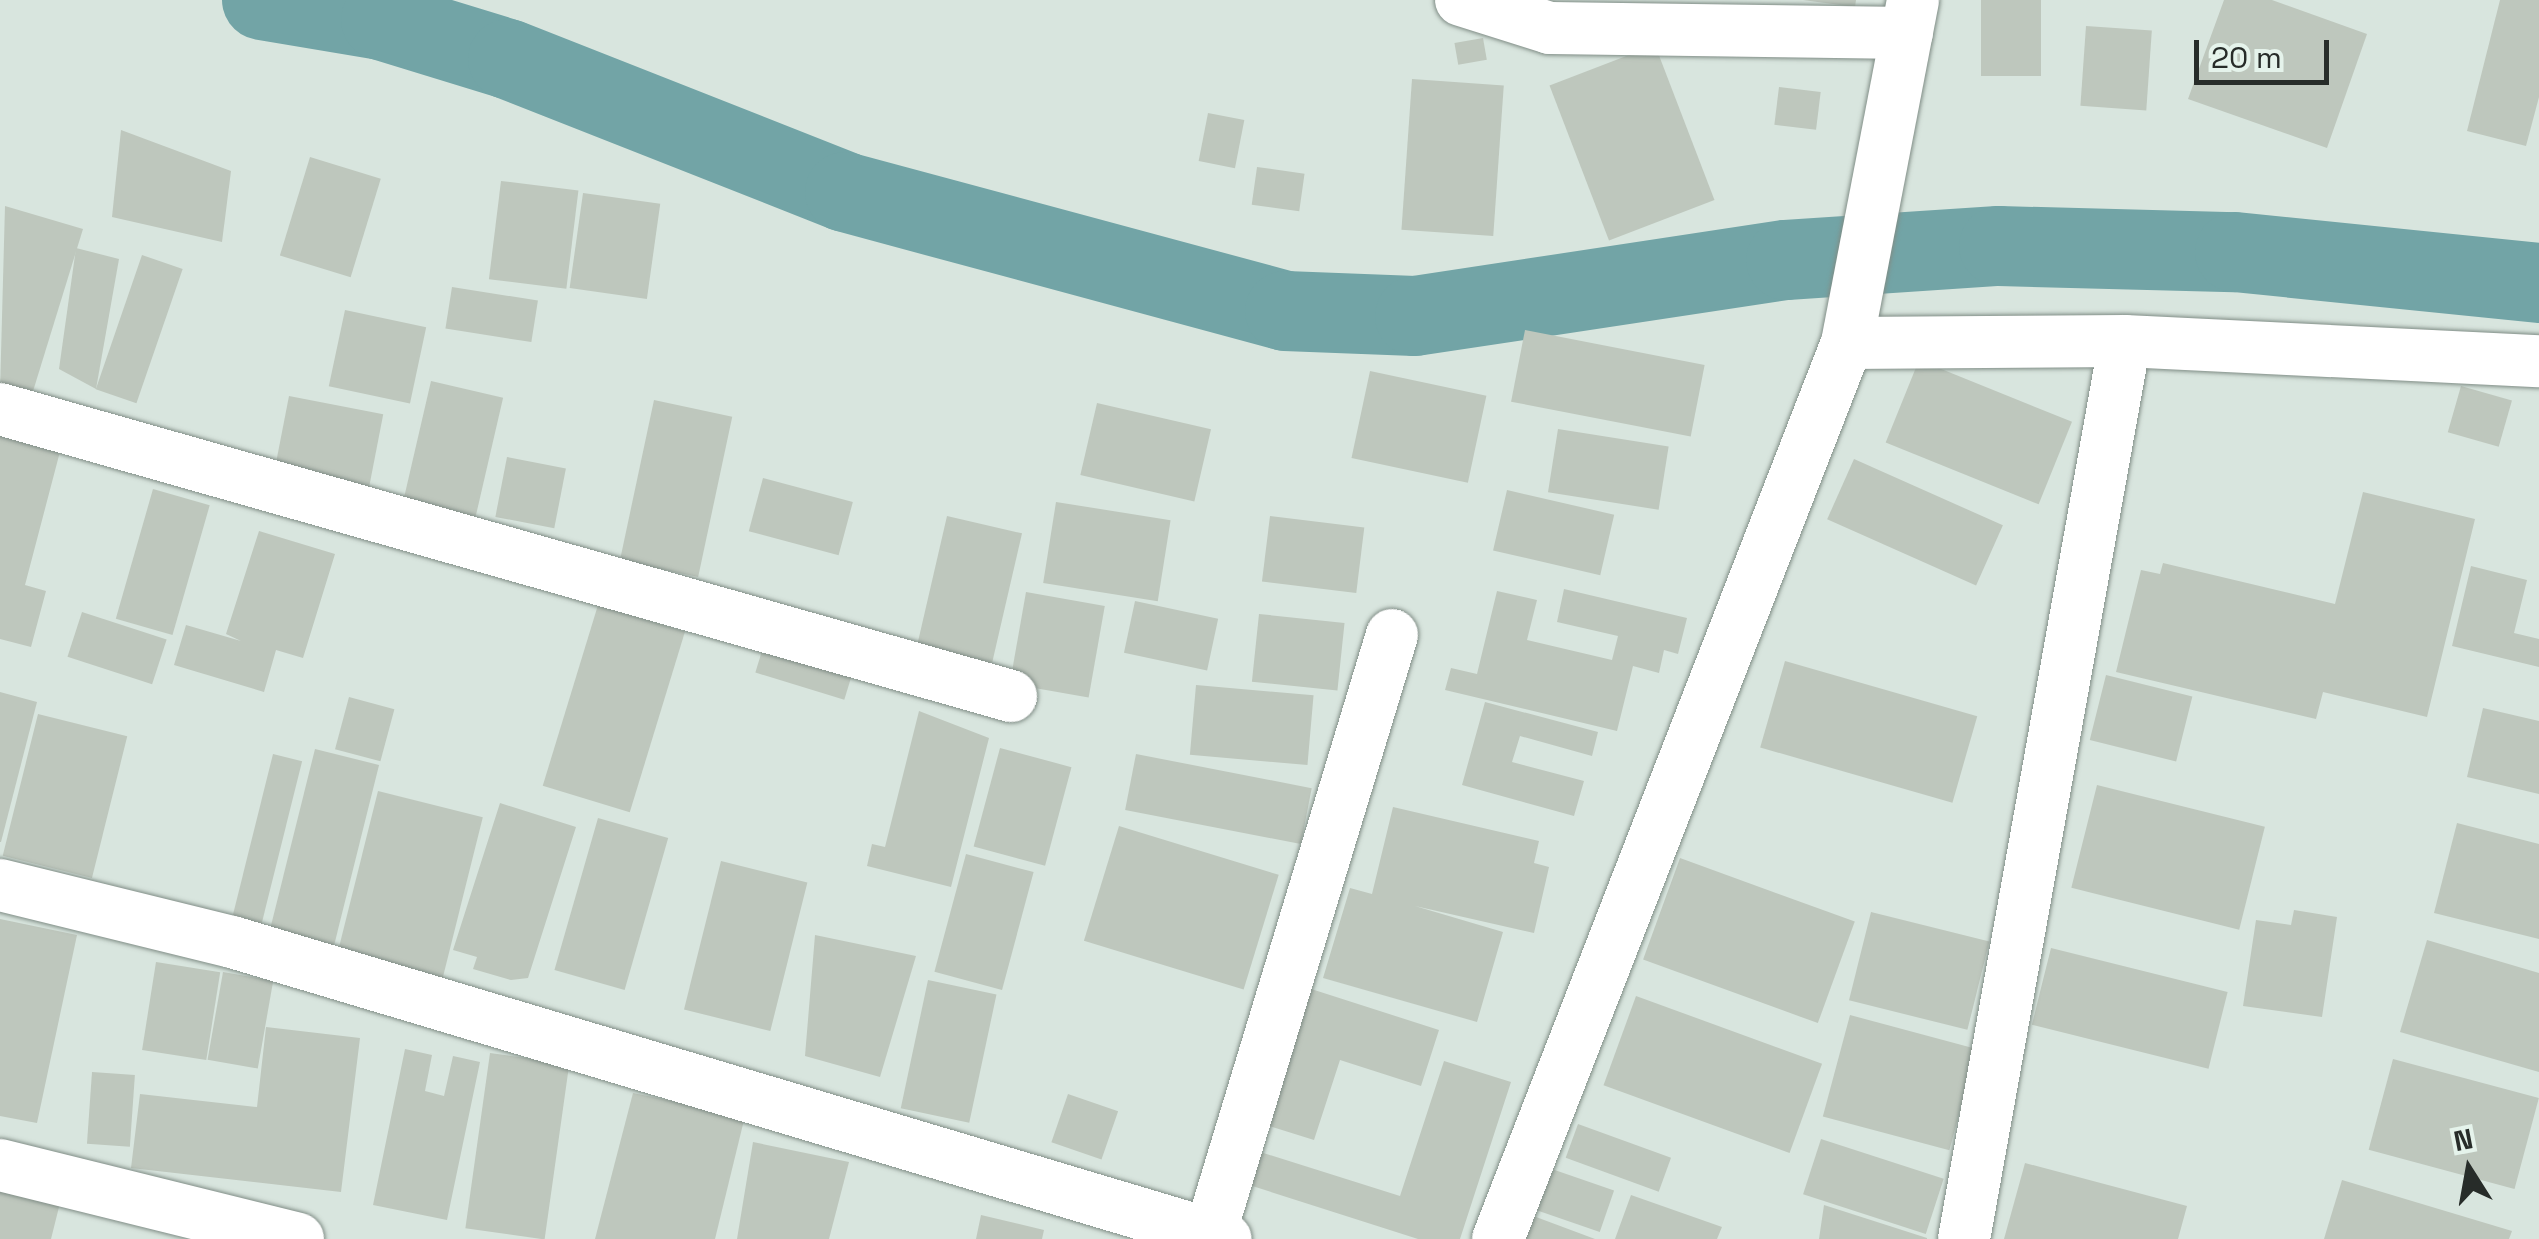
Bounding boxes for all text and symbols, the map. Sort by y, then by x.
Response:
scale bar [2199,20,2334,82]
text: 20 m [2211,38,2282,77]
north arrow [2419,1119,2519,1219]
text: N [2451,1120,2476,1159]

